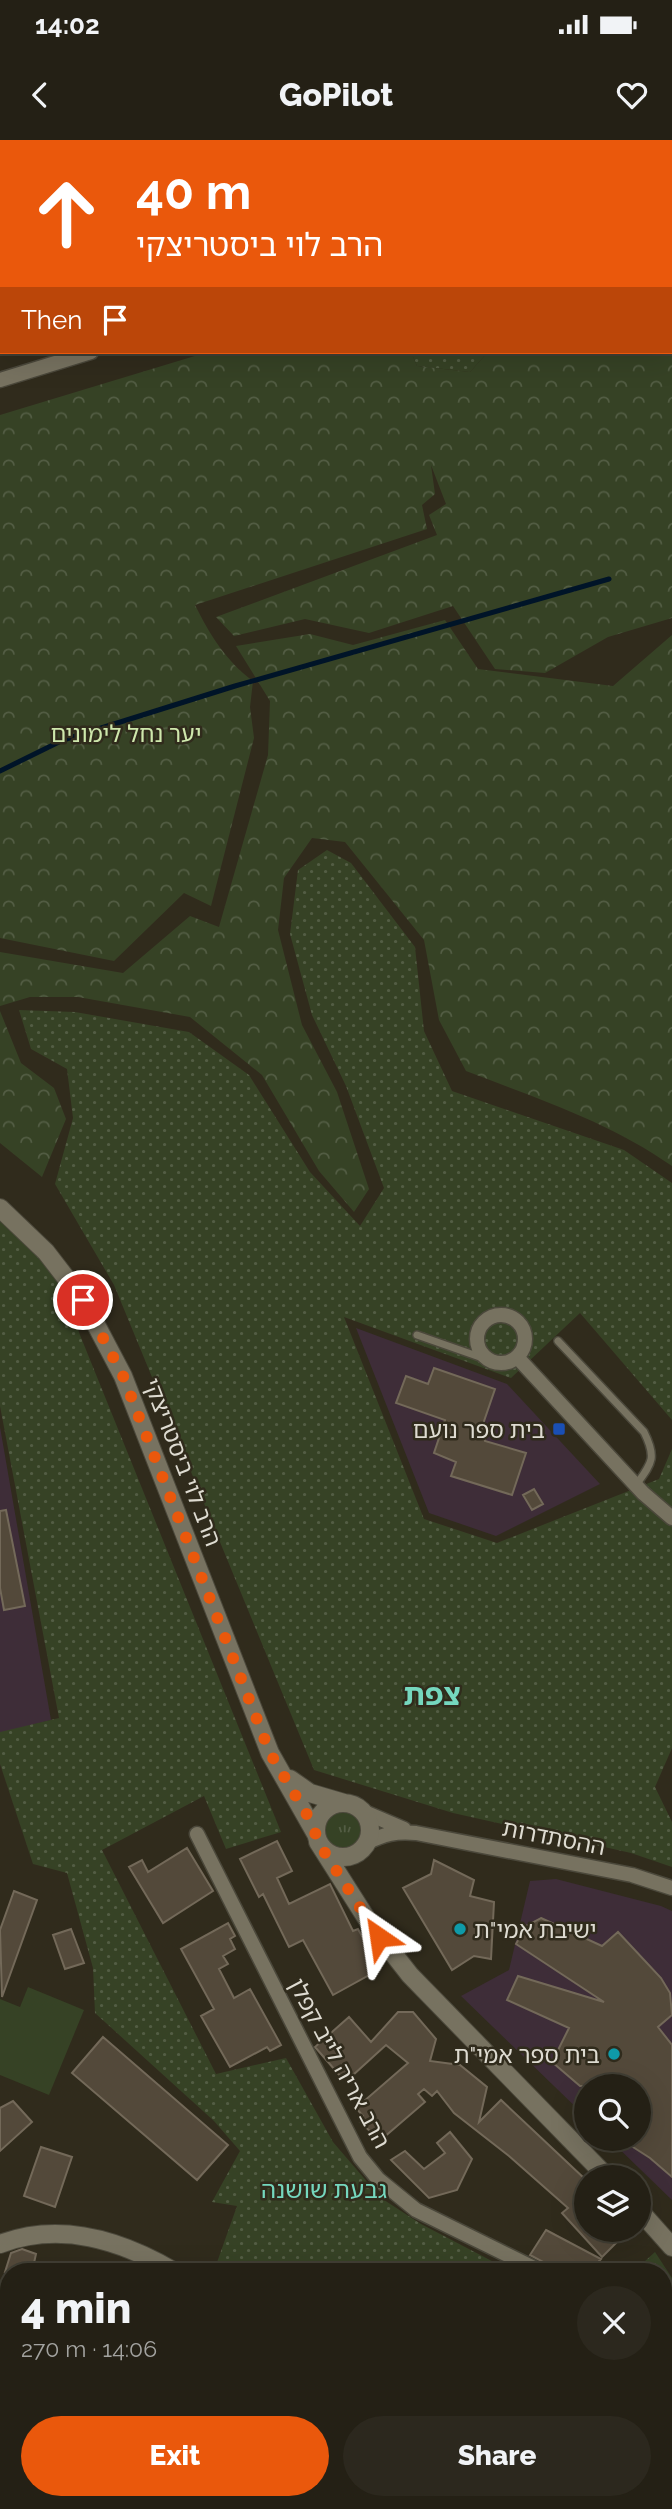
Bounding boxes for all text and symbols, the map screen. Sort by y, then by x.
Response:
text: 14:02 [35,10,100,40]
icon: back [21,76,59,114]
text: GoPilot [279,76,393,113]
icon: heart [613,76,651,114]
text: 40 m [136,163,251,220]
icon: ahead [21,168,112,259]
text: הרב לוי ביסטריצקי [136,226,383,263]
icon: arrive [96,301,134,339]
text: Then [21,305,82,335]
park label: יער נחל לימונים [50,720,202,747]
pin [53,1270,113,1330]
icon: arrive [64,1281,102,1319]
street label: הרב לוי ביסטריצקי [139,1374,227,1550]
place label: בית ספר נועם [413,1416,545,1443]
marker: בית ספר נועם [551,1421,567,1437]
district label: צפת [403,1677,461,1712]
street label: ההסתדרות [500,1814,608,1860]
position arrow [342,1900,416,1974]
place label: ישיבת אמי"ת [474,1916,597,1943]
marker: ישיבת אמי"ת [452,1921,468,1937]
street label: הרב אריה לייב קפלן [284,1973,396,2153]
place label: בית ספר אמי"ת [454,2041,600,2068]
marker: בית ספר אמי"ת [606,2046,622,2062]
map controls [574,2074,651,2242]
button: search [574,2074,651,2151]
button: layers [574,2165,651,2242]
district label: גבעת שושנה [261,2175,387,2204]
text: 4 min [21,2284,131,2333]
button: close [577,2286,651,2360]
text: 270 m · 14:06 [21,2335,157,2362]
button: Exit [21,2416,329,2496]
button: Share [343,2416,651,2496]

